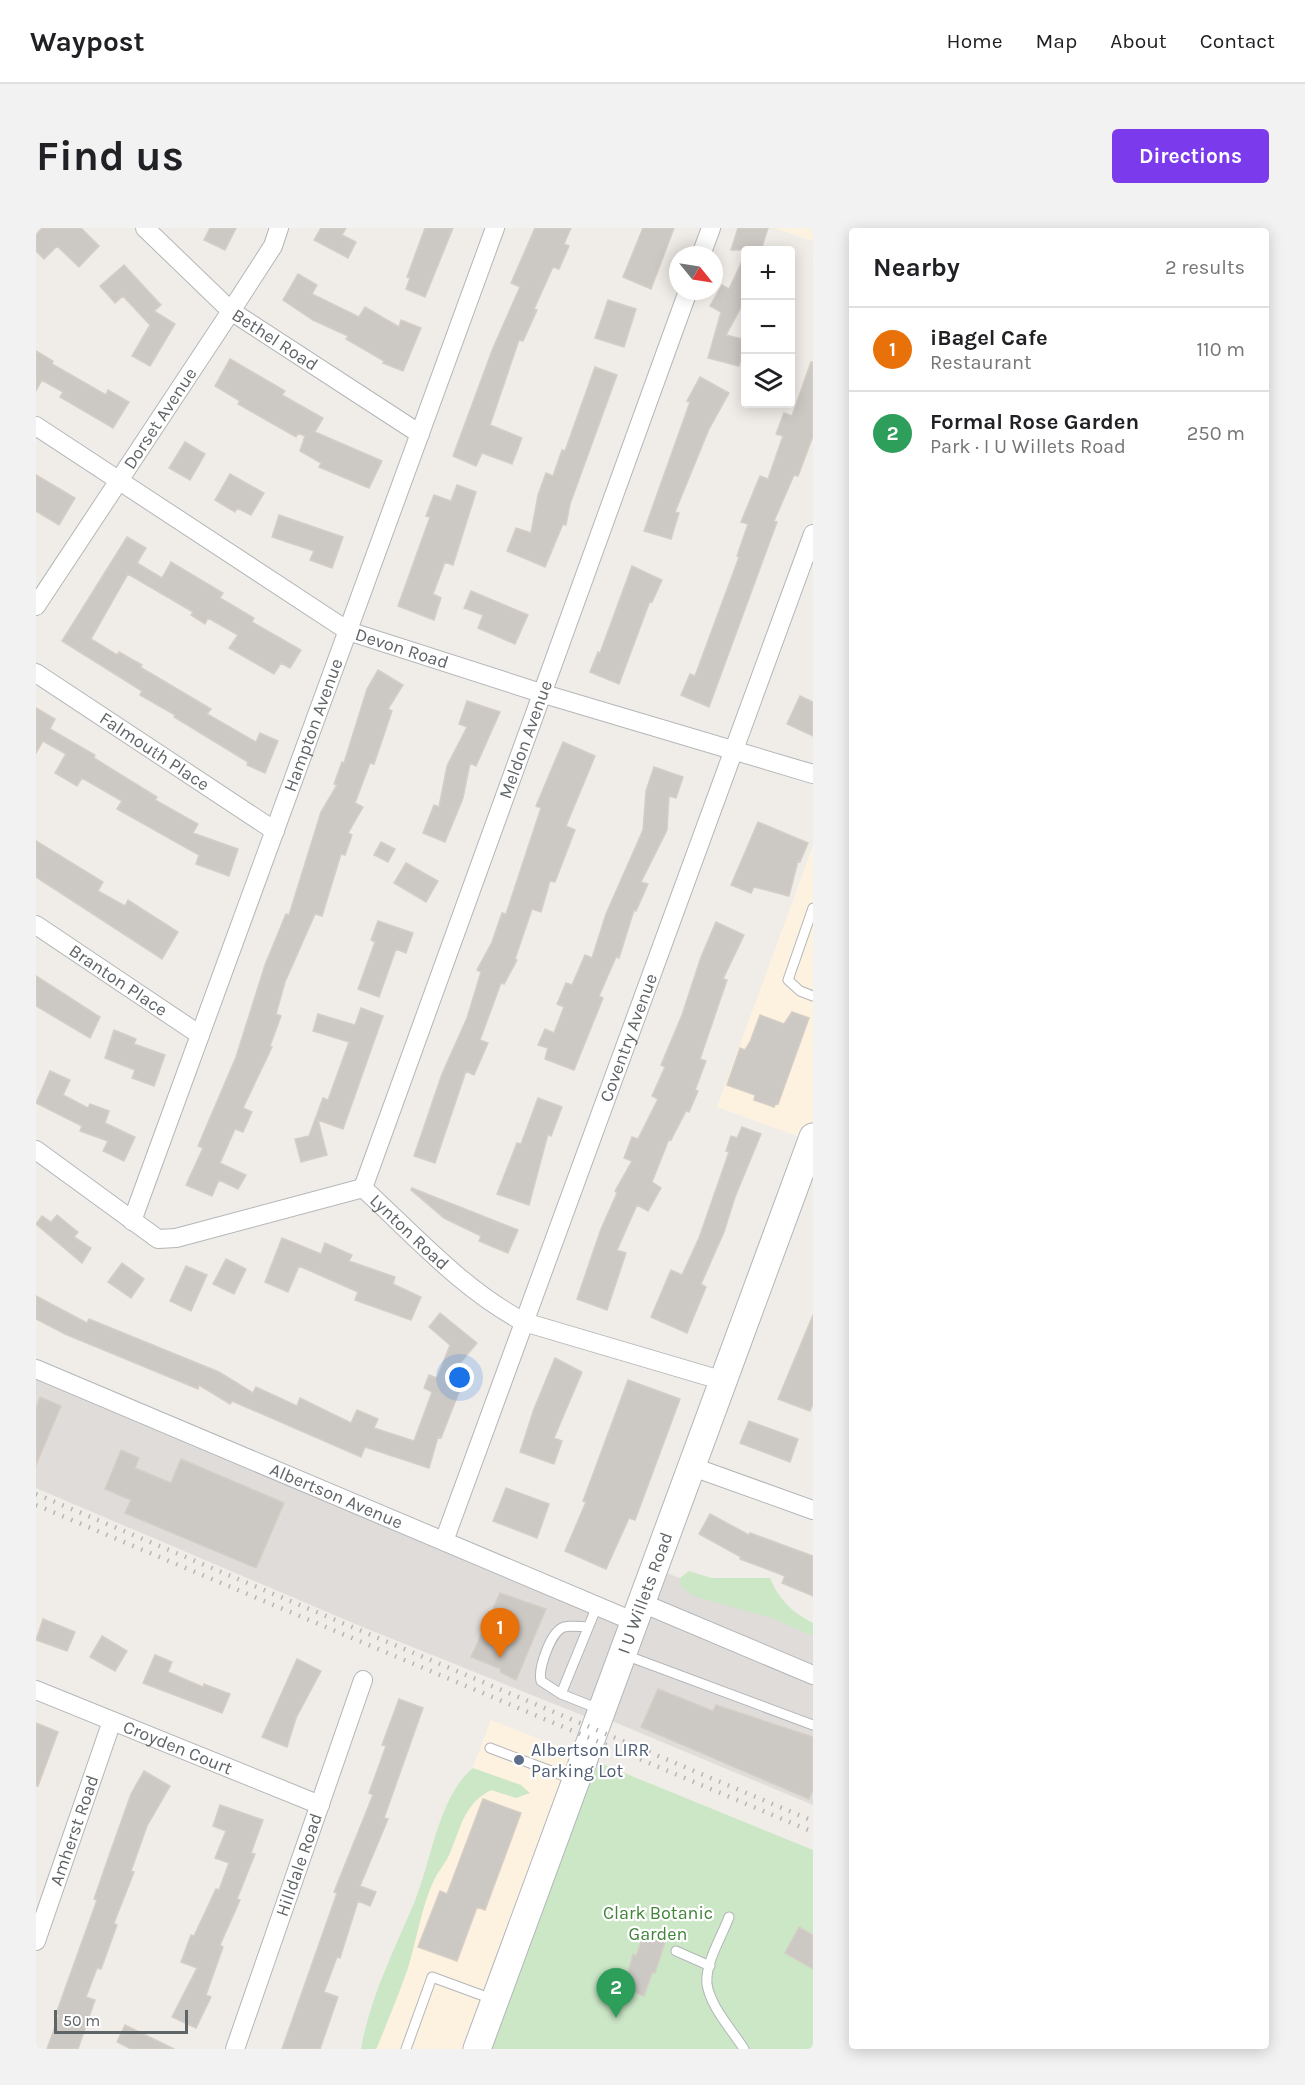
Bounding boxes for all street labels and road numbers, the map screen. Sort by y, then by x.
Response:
street label: Bethel Road [228,304,322,376]
street label: Dorset Avenue [119,363,202,473]
street label: Devon Road [353,623,451,674]
street label: Hampton Avenue [279,655,348,795]
street label: Meldon Avenue [494,677,557,802]
street label: Falmouth Place [95,707,213,796]
street label: Branton Place [65,939,172,1021]
street label: Coventry Avenue [595,970,662,1105]
street label: Lynton Road [365,1189,453,1275]
street label: Albertson Avenue [266,1458,406,1534]
street label: I U Willets Road [613,1529,677,1657]
street label: Croyden Court [120,1715,236,1779]
street label: Amherst Road [45,1772,104,1889]
street label: Hilldale Road [271,1810,327,1919]

